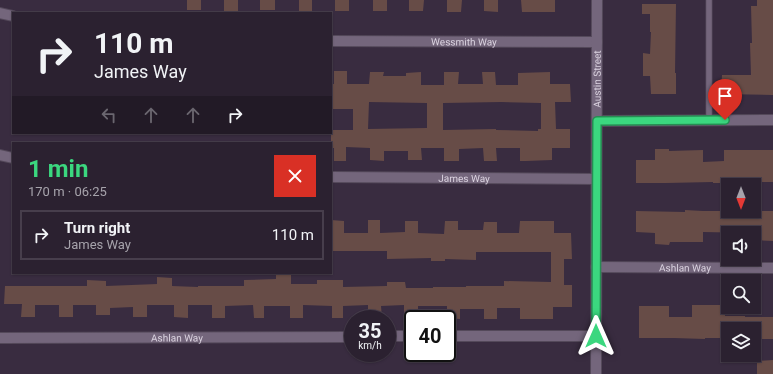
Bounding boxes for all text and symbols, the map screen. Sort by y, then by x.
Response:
text: 110 m [94,27,173,60]
icon: right [28,28,80,80]
street label: Wessmith Way [431,36,497,47]
street label: Austin Street [591,50,602,108]
text: James Way [94,61,187,82]
pin [708,79,742,120]
icon: arrive [714,85,736,107]
icon: left [98,104,120,126]
icon: ahead [140,104,162,126]
icon: ahead [182,104,204,126]
icon: right [224,104,246,126]
text: 1 min [28,155,88,183]
button: close [274,155,316,197]
street label: James Way [438,172,490,184]
north arrow [721,178,761,218]
map controls [721,178,761,362]
text: 170 m · 06:25 [28,184,107,199]
text: Turn right [64,219,130,237]
icon: right [30,224,52,246]
text: 110 m [272,226,314,244]
button: sound [721,226,761,266]
text: James Way [64,237,131,252]
street label: Ashlan Way [659,262,711,273]
button: search [721,274,761,314]
speed limit sign: 40 [404,310,456,362]
position arrow [575,315,617,357]
text: 35 [359,319,381,343]
button: layers [721,322,761,362]
street label: Ashlan Way [151,332,203,343]
text: km/h [358,340,382,351]

